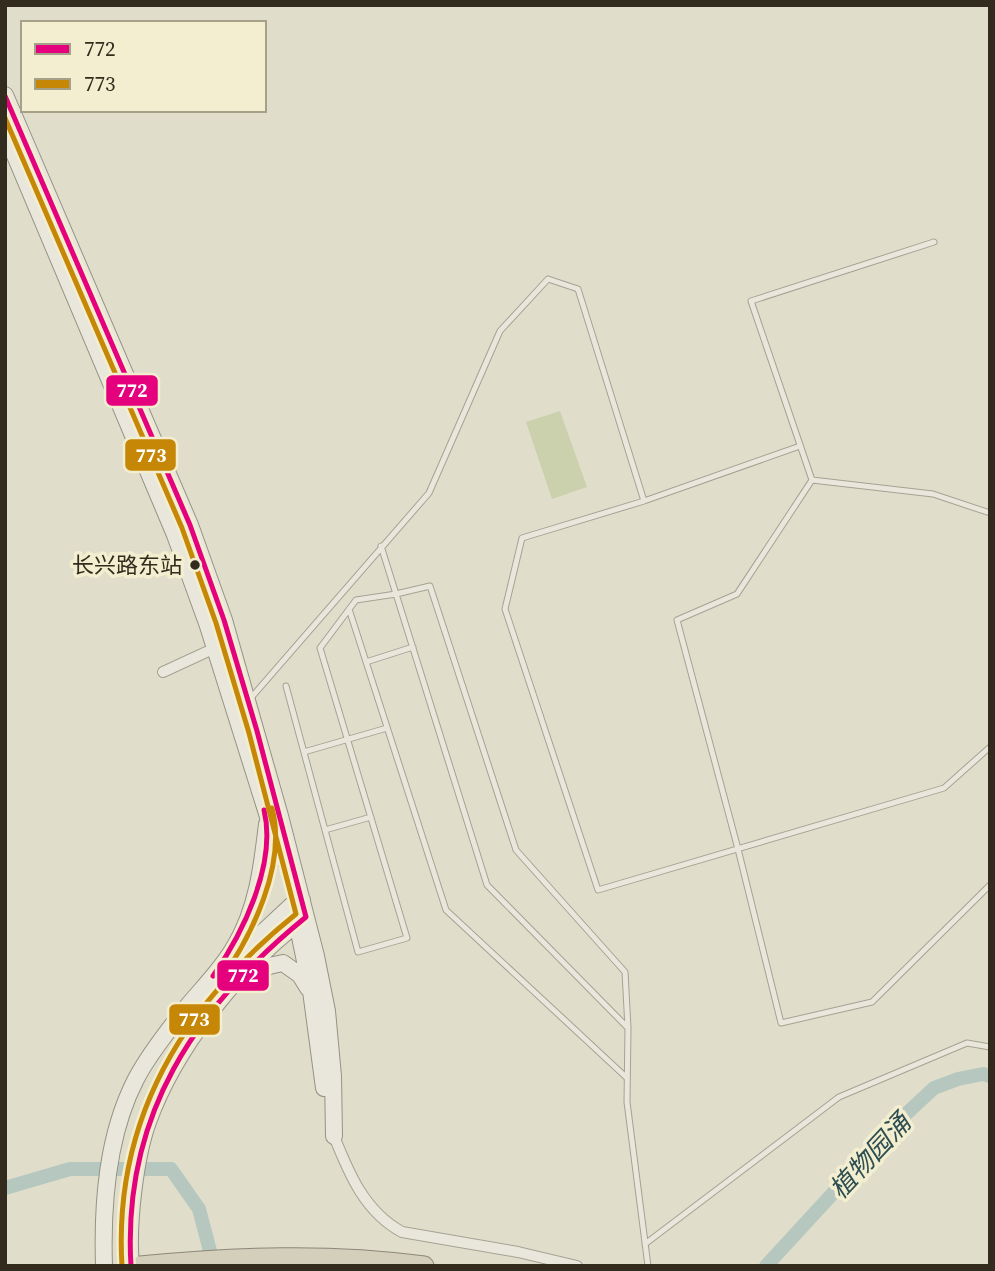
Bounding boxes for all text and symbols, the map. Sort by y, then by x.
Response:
legend [21,21,266,112]
text: 772 [84,34,116,63]
text: 773 [84,69,116,98]
line badge: 772 [105,374,159,407]
text: 772 [117,377,147,403]
line badge: 773 [124,438,177,472]
text: 773 [136,442,166,468]
place label: 长兴路东站 [72,550,182,580]
marker: 长兴路东站 [188,558,202,572]
line badge: 772 [216,959,270,992]
text: 772 [228,962,258,988]
line badge: 773 [168,1003,221,1036]
text: 773 [179,1006,209,1032]
water label: 植物园涌 [821,1104,921,1206]

